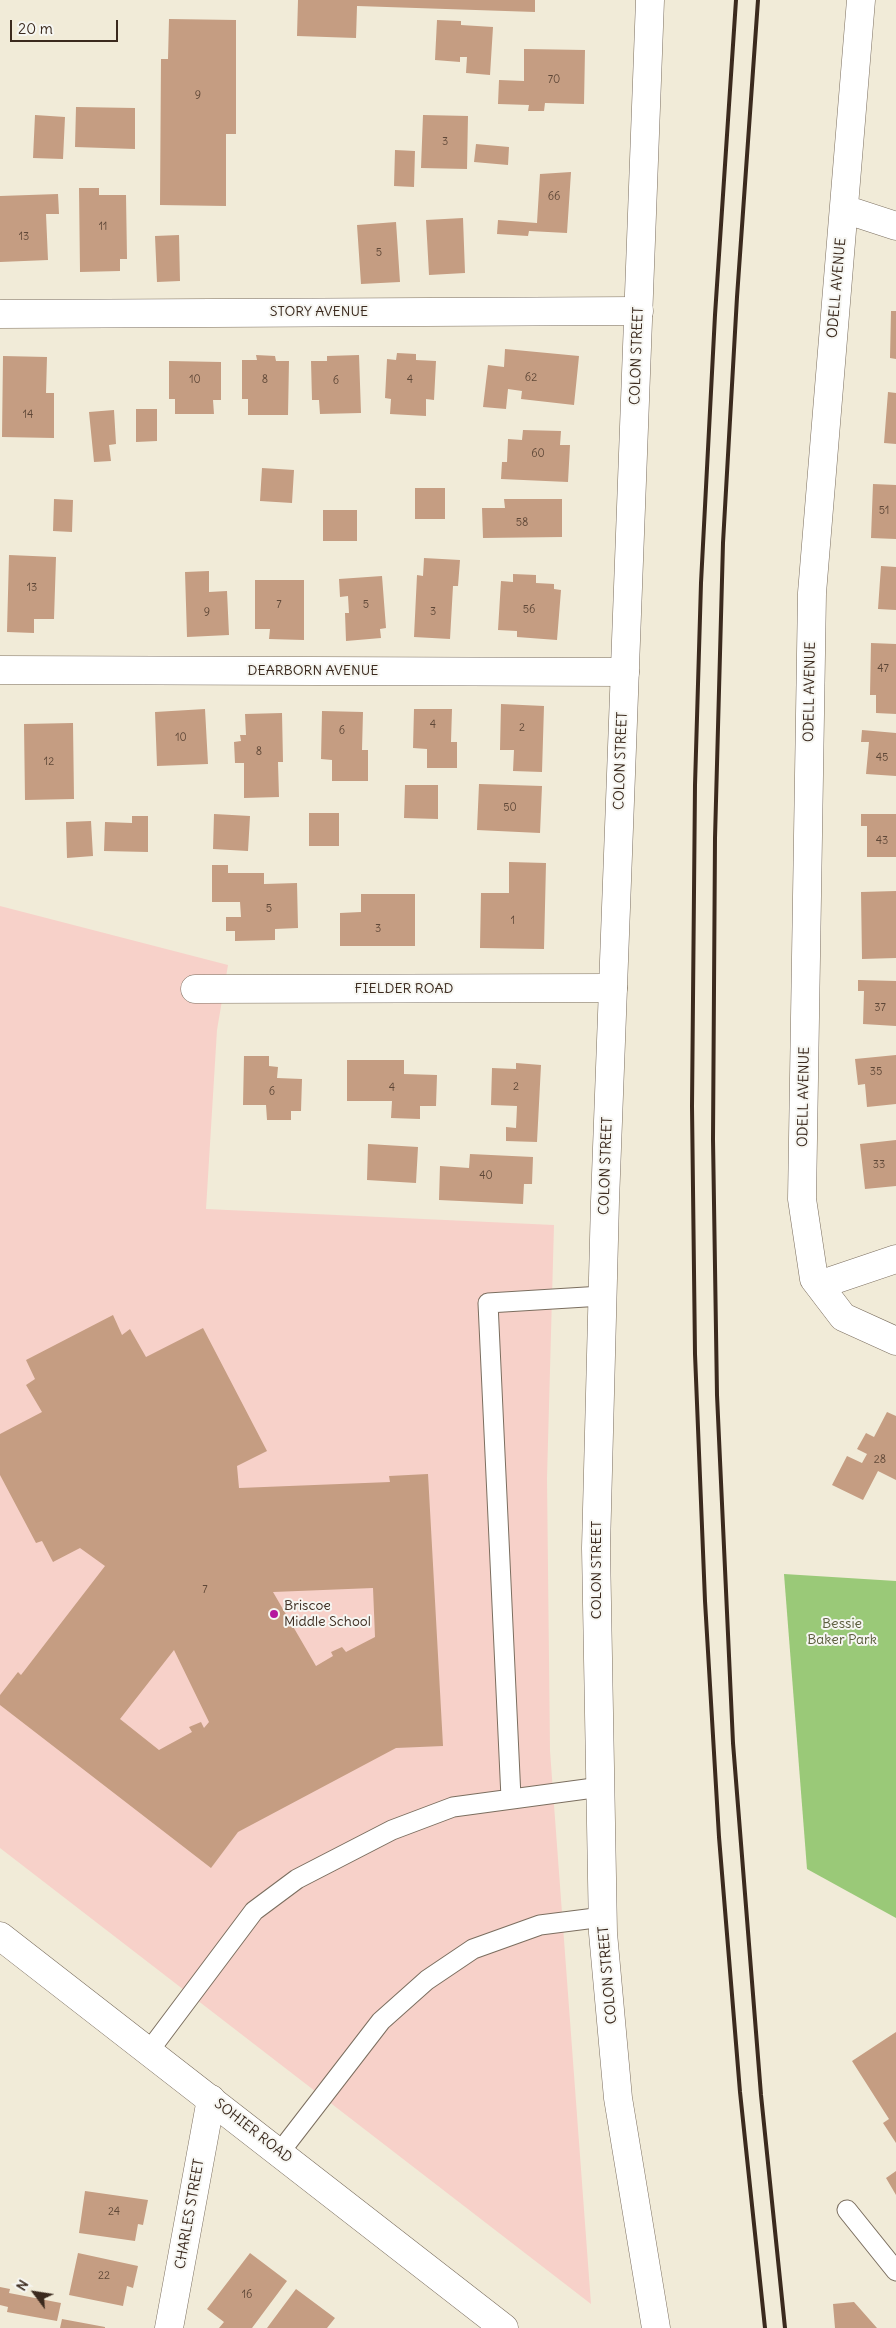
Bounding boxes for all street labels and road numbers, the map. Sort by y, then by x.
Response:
street label: ODELL AVENUE [824,237,850,339]
street label: STORY AVENUE [270,304,368,320]
street label: COLON STREET [627,307,647,405]
street label: ODELL AVENUE [801,642,819,742]
street label: DEARBORN AVENUE [248,663,378,679]
street label: COLON STREET [611,712,631,810]
street label: FIELDER ROAD [355,981,453,997]
street label: ODELL AVENUE [795,1047,813,1147]
street label: COLON STREET [596,1117,616,1215]
street label: COLON STREET [589,1521,605,1619]
street label: COLON STREET [595,1925,621,2025]
street label: SOHIER ROAD [211,2095,295,2167]
street label: CHARLES STREET [172,2158,208,2270]

